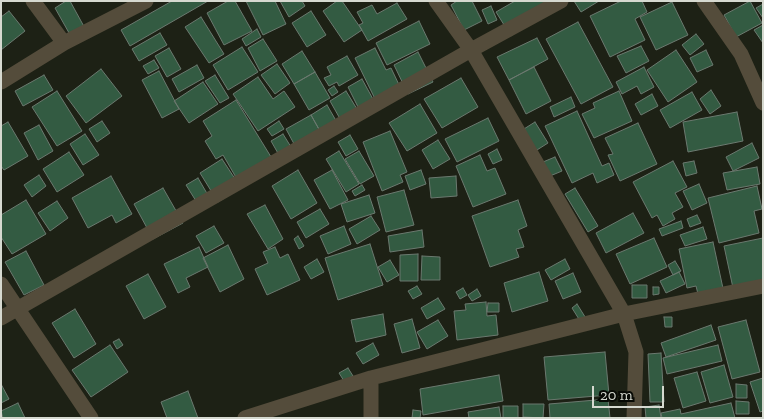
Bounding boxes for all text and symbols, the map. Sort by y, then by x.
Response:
scale bar [594,376,666,408]
text: 20 m [600,386,633,404]

